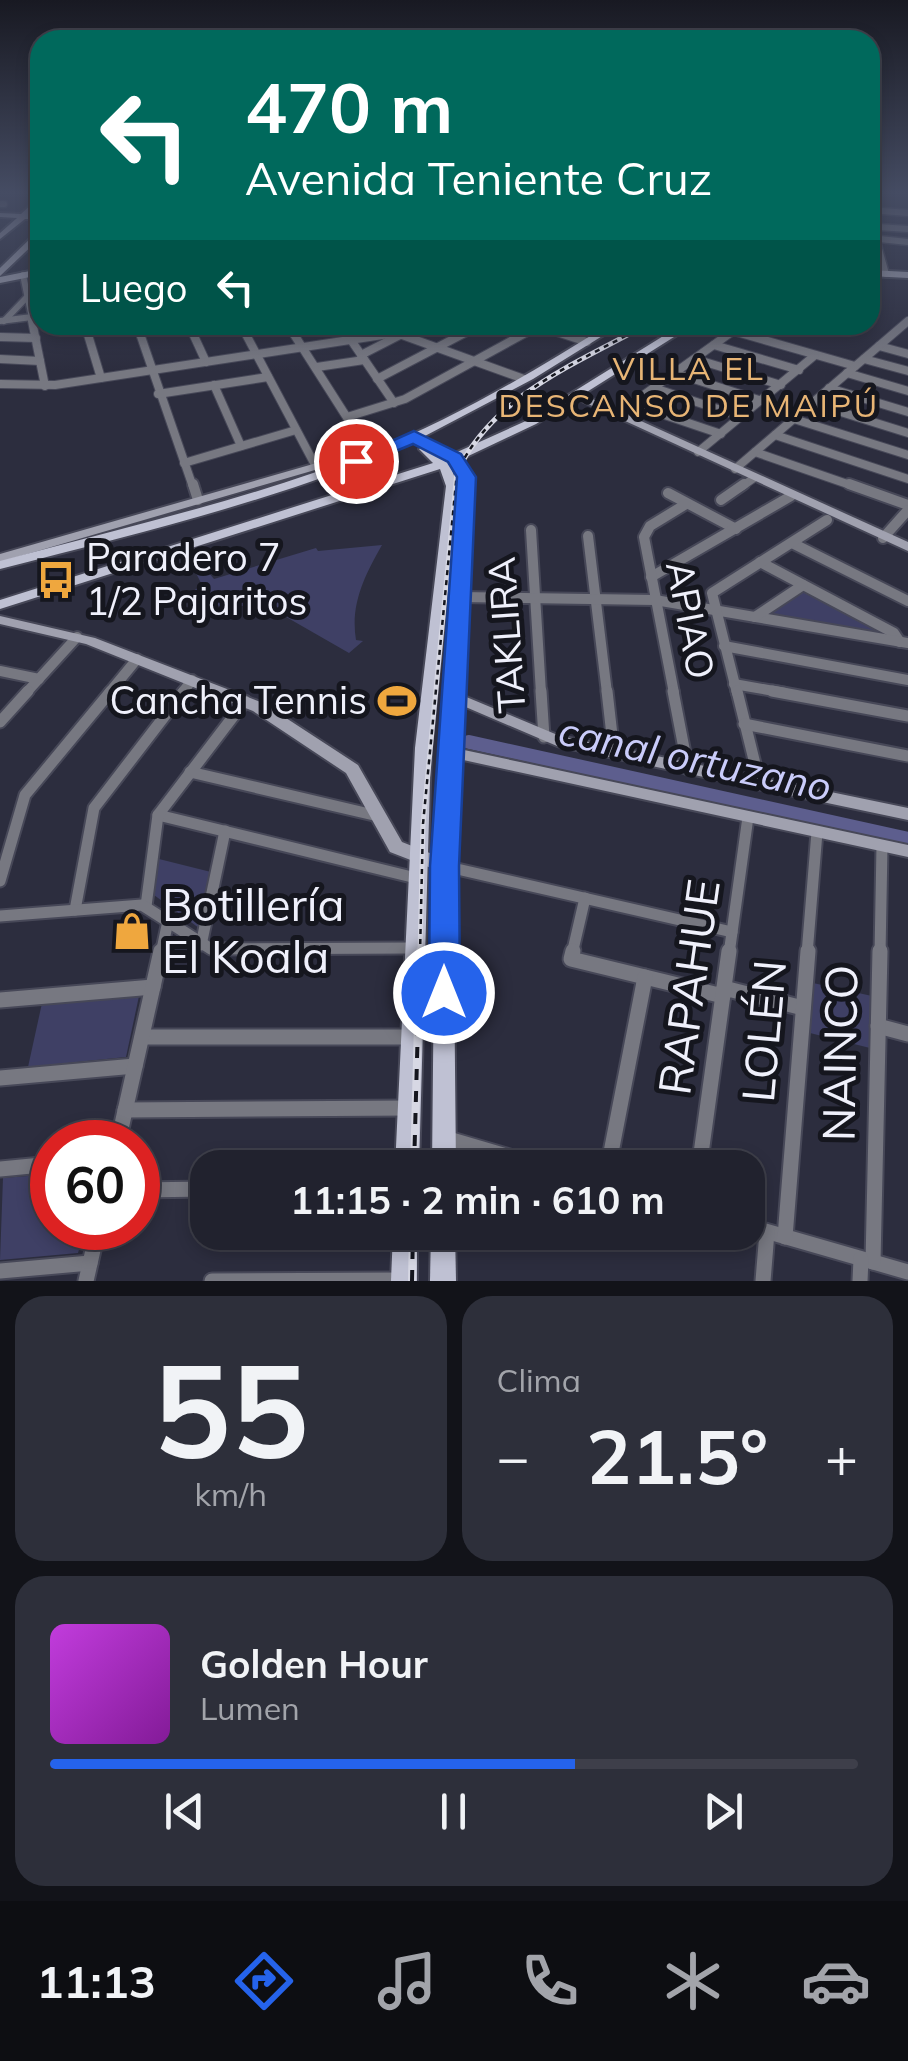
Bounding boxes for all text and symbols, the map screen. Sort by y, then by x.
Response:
text: 470 m [245,63,453,151]
icon: left [80,70,210,200]
text: Avenida Teniente Cruz [245,150,712,206]
icon: left [208,260,263,315]
text: Luego [80,264,188,312]
district label: VILLA EL DESCANSO DE MAIPÚ [498,348,880,425]
pin [314,419,399,504]
icon: arrive [329,434,384,489]
place label: Paradero 7 1/2 Pajaritos [86,533,307,625]
street label: TAKLIRA [477,555,535,715]
street label: APIAO [656,557,726,683]
bus stop icon: Paradero 7 1/2 Pajaritos [35,559,77,601]
place label: Cancha Tennis [110,676,367,724]
sports icon: Cancha Tennis [376,680,418,722]
water label: canal ortuzano [554,705,836,811]
place label: Botillería El Koala [162,876,344,984]
street label: RAPAHUE [645,876,731,1098]
shop icon: Botillería El Koala [111,910,153,952]
position arrow [392,941,496,1045]
street label: LOLÉN [729,958,797,1104]
street label: NAINCO [809,964,869,1142]
speed limit sign: 60 [30,1120,160,1250]
text: 11:15 · 2 min · 610 m [290,1176,665,1224]
text: 55 [153,1327,309,1491]
text: Clima [497,1360,581,1400]
text: 21.5° [586,1409,768,1503]
text: − [497,1422,530,1491]
text: + [825,1422,858,1491]
text: km/h [195,1474,267,1514]
text: Golden Hour [200,1640,428,1688]
text: Lumen [200,1688,300,1728]
icon: previous [157,1784,212,1839]
icon: pause [426,1784,481,1839]
icon: next [696,1784,751,1839]
icon: directions [229,1946,299,2016]
icon: music [372,1946,442,2016]
icon: phone [515,1946,585,2016]
icon: climate [658,1946,728,2016]
icon: car [801,1946,871,2016]
text: 11:13 [37,1953,156,2009]

